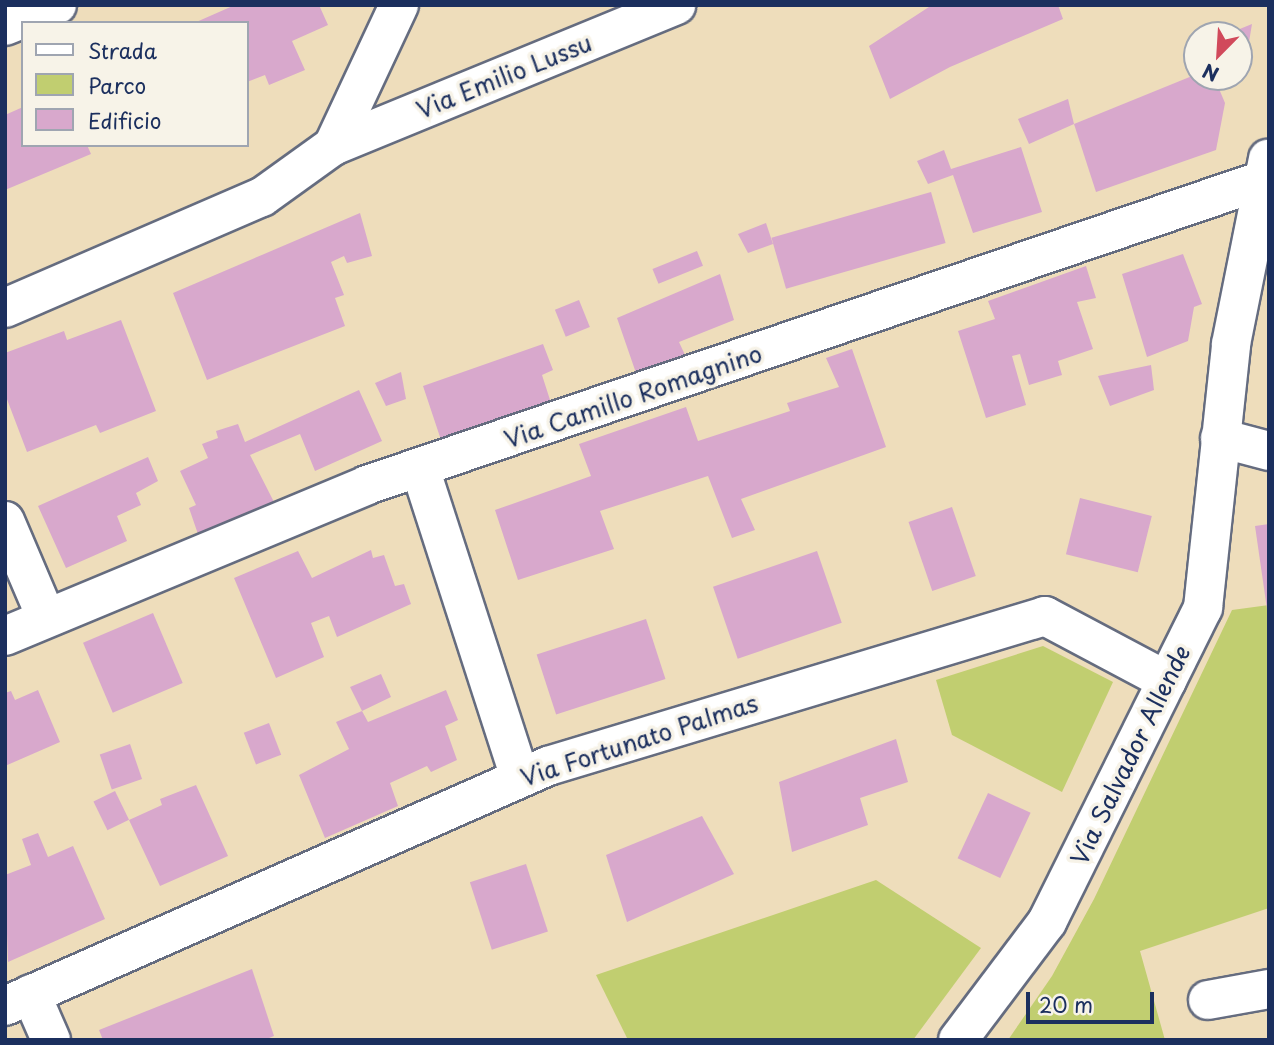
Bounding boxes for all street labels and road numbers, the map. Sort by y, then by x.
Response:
street label: Via Emilio Lussu [412,28,596,124]
street label: Via Camillo Romagnino [500,338,766,454]
street label: Via Salvador Allende [1064,641,1196,869]
street label: Via Fortunato Palmas [515,687,763,793]

